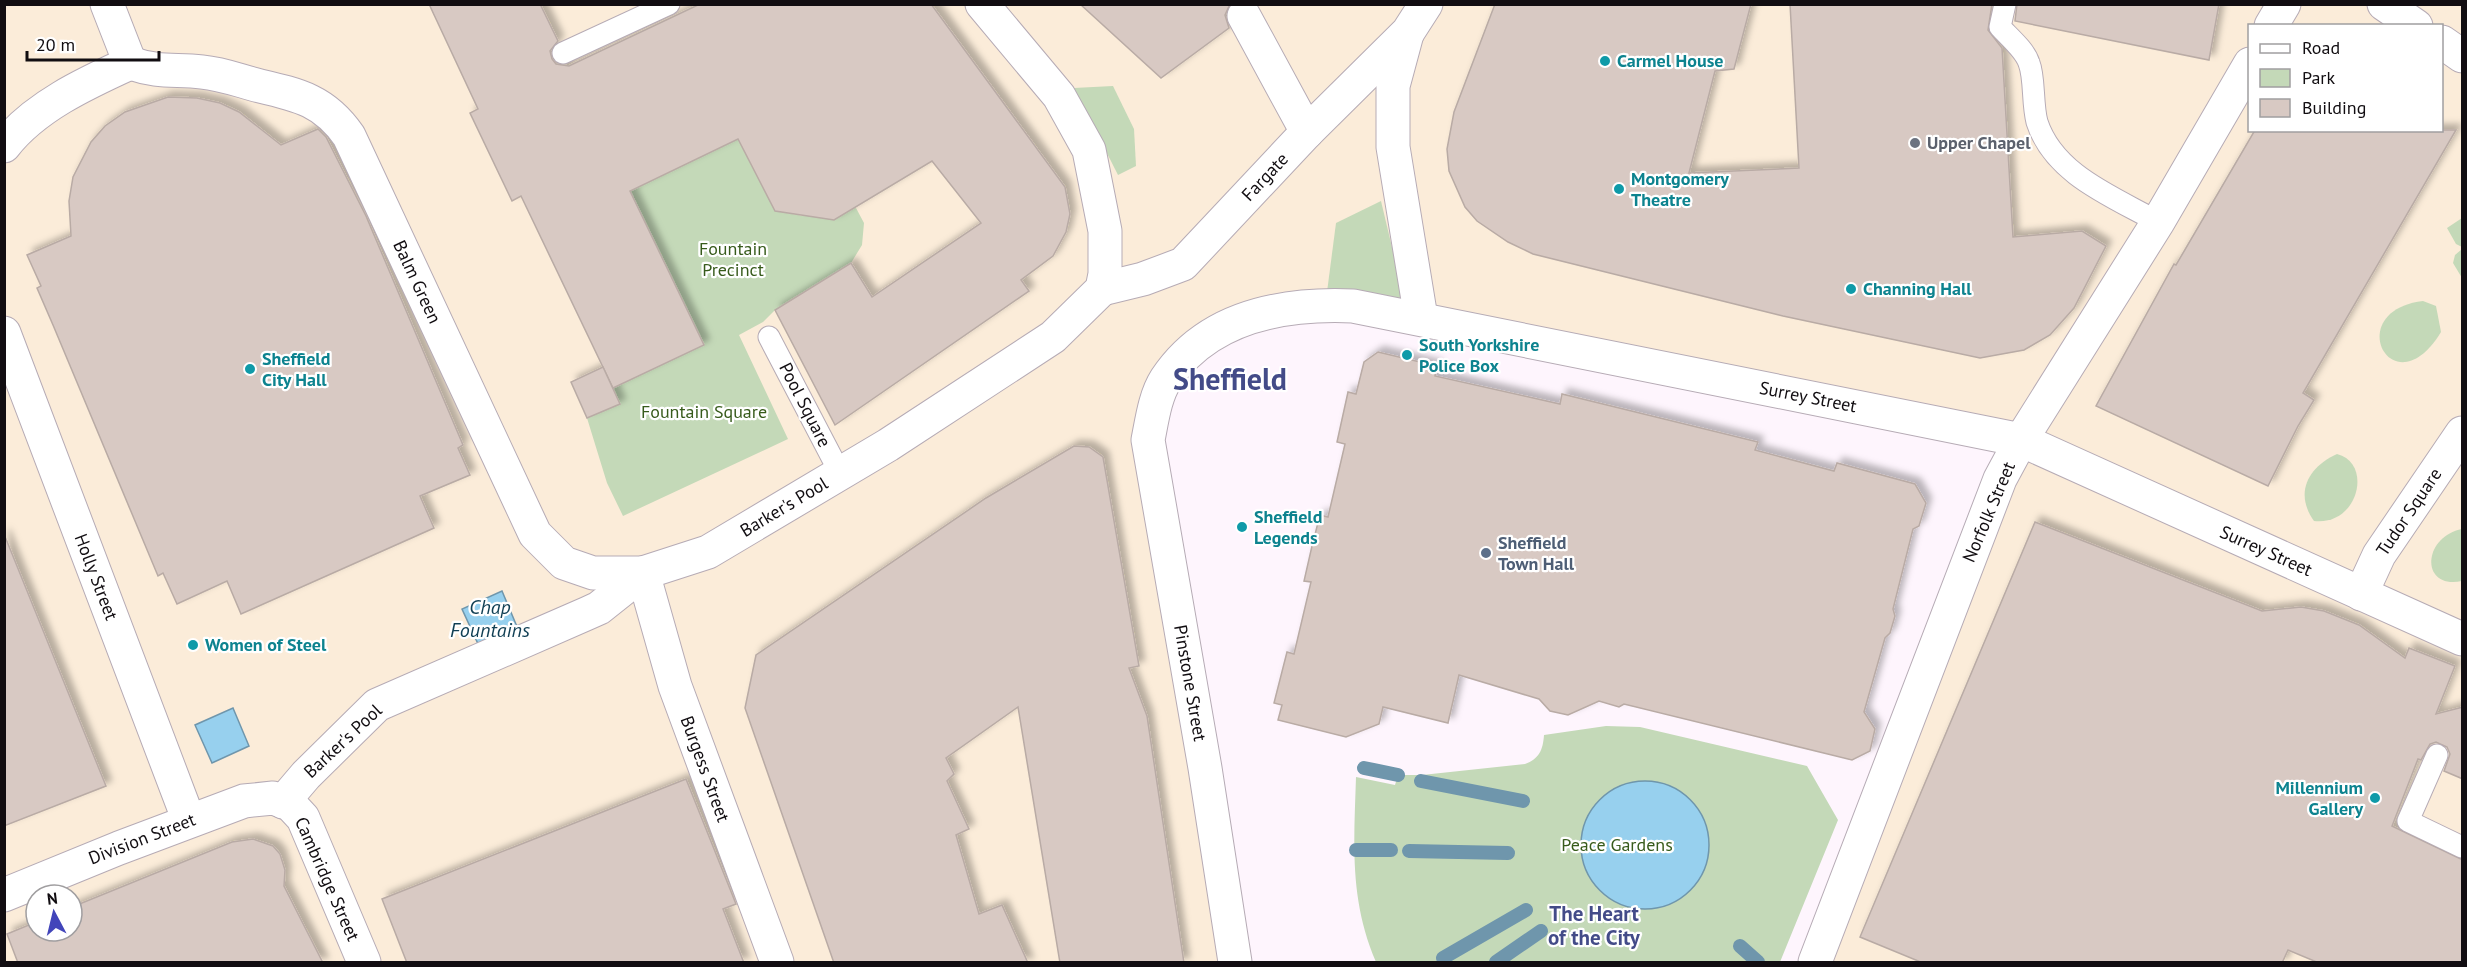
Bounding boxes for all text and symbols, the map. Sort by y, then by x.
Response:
scale bar [27,24,159,62]
legend [2248,24,2443,132]
text: 20 m [36,33,75,56]
text: Road [2302,36,2340,59]
place label: Carmel House [1617,49,1723,72]
marker: Carmel House [1598,54,1612,68]
text: Park [2302,66,2335,89]
text: Building [2302,96,2366,119]
place label: Upper Chapel [1927,131,2031,154]
marker: Upper Chapel [1908,136,1922,150]
street label: Fargate [1236,148,1293,206]
place label: Montgomery Theatre [1631,167,1729,211]
marker: Montgomery Theatre [1612,182,1626,196]
street label: Balm Green [388,237,447,327]
park label: Fountain Precinct [699,237,767,281]
place label: Channing Hall [1863,277,1972,300]
marker: Channing Hall [1844,282,1858,296]
place label: South Yorkshire Police Box [1419,333,1539,377]
place label: Sheffield City Hall [262,347,330,391]
marker: South Yorkshire Police Box [1400,348,1414,362]
street label: Pool Square [774,359,837,451]
district label: Sheffield [1173,359,1287,398]
marker: Sheffield City Hall [243,362,257,376]
street label: Surrey Street [1757,376,1859,417]
park label: Fountain Square [641,400,767,423]
street label: Norfolk Street [1957,458,2020,566]
street label: Tudor Square [2371,463,2446,560]
street label: Barker's Pool [736,471,832,542]
place label: Sheffield Legends [1254,505,1322,549]
marker: Sheffield Legends [1235,520,1249,534]
street label: Surrey Street [2216,520,2316,581]
street label: Holly Street [69,530,123,623]
place label: Sheffield Town Hall [1498,531,1575,575]
marker: Sheffield Town Hall [1479,546,1493,560]
water label: Chap Fountains [450,594,530,643]
street label: Pinstone Street [1169,623,1212,743]
place label: Women of Steel [205,633,327,656]
marker: Women of Steel [186,638,200,652]
street label: Barker's Pool [299,698,387,783]
street label: Burgess Street [676,713,735,825]
place label: Millennium Gallery [2275,776,2363,820]
marker: Millennium Gallery [2368,791,2382,805]
street label: Division Street [85,808,199,869]
street label: Cambridge Street [290,813,365,944]
park label: Peace Gardens [1561,833,1673,856]
north arrow [24,883,84,943]
text: N [46,888,59,909]
district label: The Heart of the City [1548,900,1641,951]

